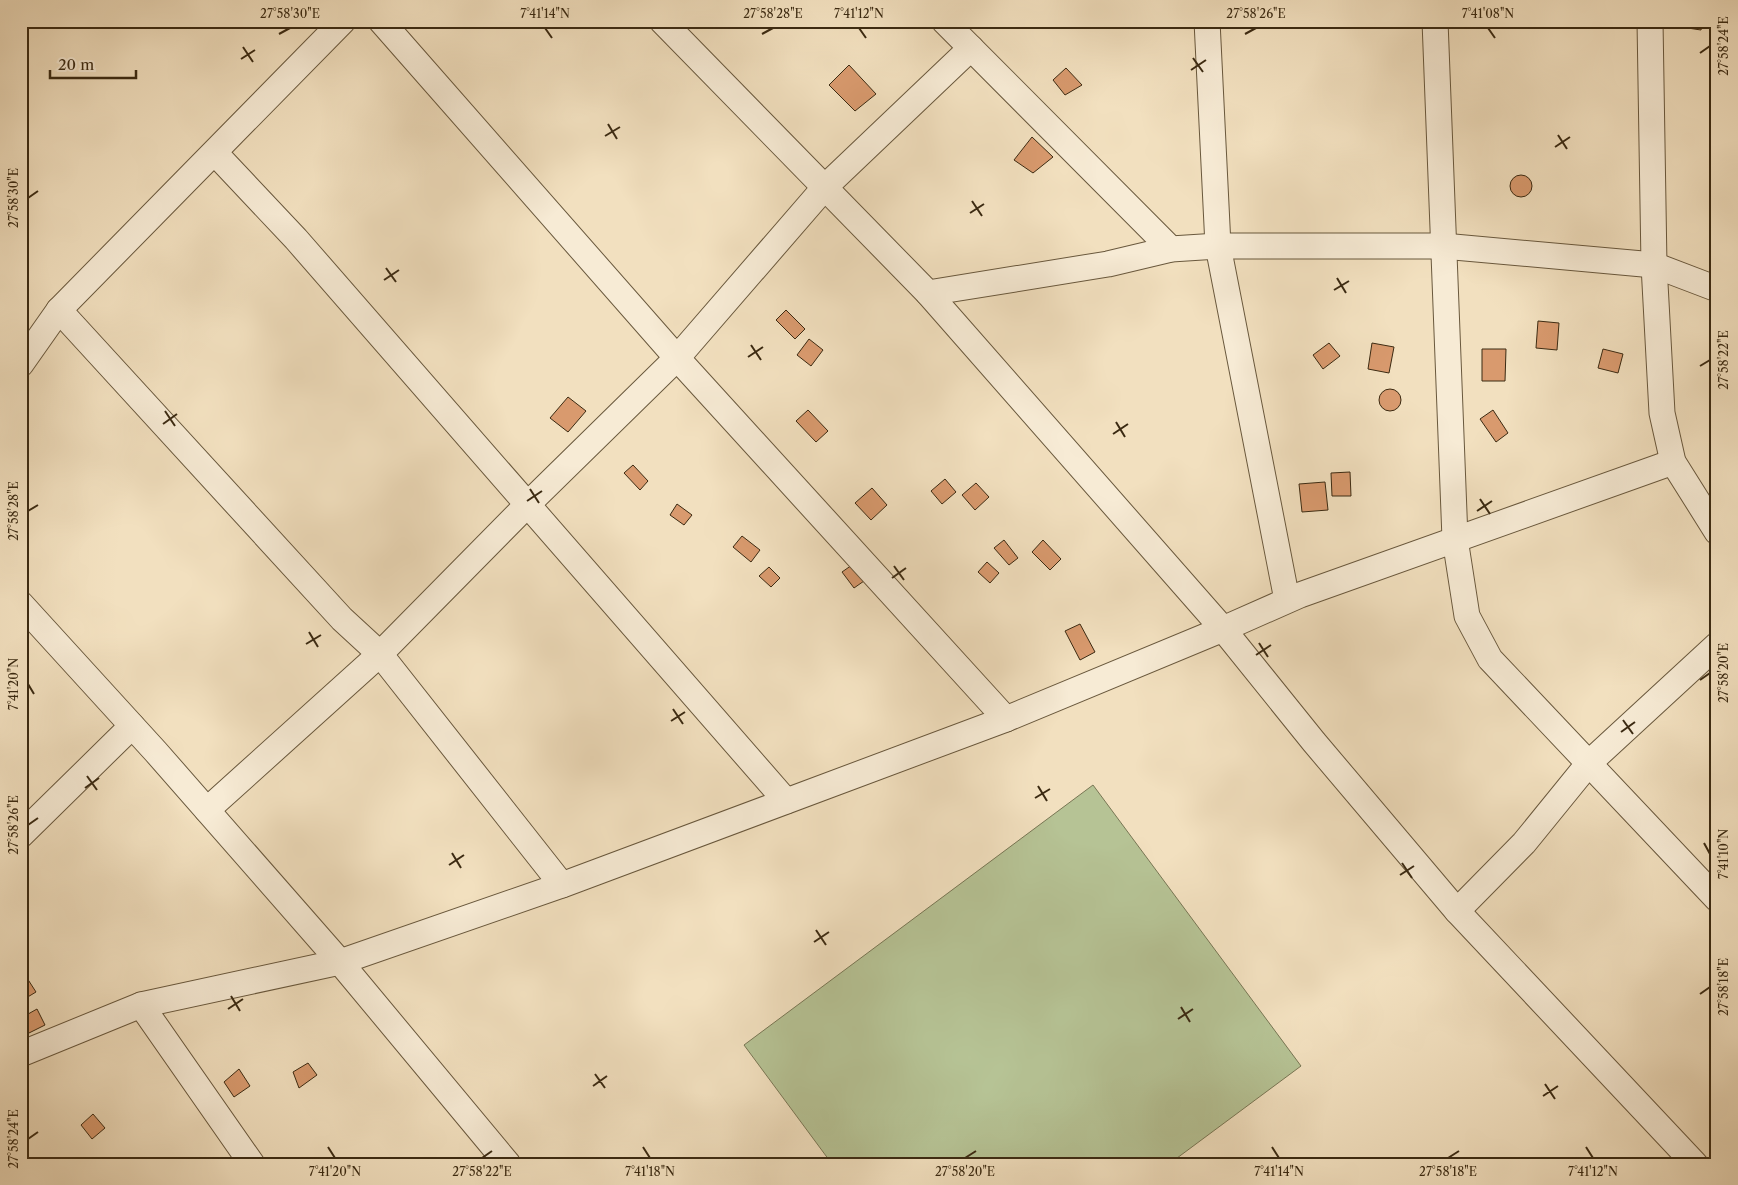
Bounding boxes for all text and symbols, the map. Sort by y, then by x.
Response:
text: 27°58'30"E [260,6,320,21]
text: 7°41'14"N [520,6,570,21]
text: 27°58'28"E [743,6,803,21]
text: 7°41'12"N [834,6,884,21]
text: 27°58'26"E [1226,6,1286,21]
text: 7°41'08"N [1462,6,1514,21]
text: 27°58'24"E [1716,16,1731,76]
scale bar [50,48,136,80]
text: 20 m [58,55,94,74]
text: 27°58'30"E [6,168,21,228]
text: 27°58'22"E [1716,330,1731,390]
text: 27°58'28"E [6,481,21,541]
text: 27°58'20"E [1716,643,1731,703]
text: 7°41'20"N [6,658,21,710]
text: 27°58'26"E [6,795,21,855]
text: 7°41'10"N [1716,829,1731,879]
text: 27°58'18"E [1716,958,1731,1016]
text: 27°58'24"E [6,1109,21,1169]
text: 7°41'20"N [309,1164,361,1179]
text: 27°58'22"E [452,1164,512,1179]
text: 7°41'18"N [625,1164,675,1179]
text: 27°58'20"E [935,1164,995,1179]
text: 7°41'14"N [1254,1164,1304,1179]
text: 27°58'18"E [1419,1164,1477,1179]
text: 7°41'12"N [1568,1164,1618,1179]

